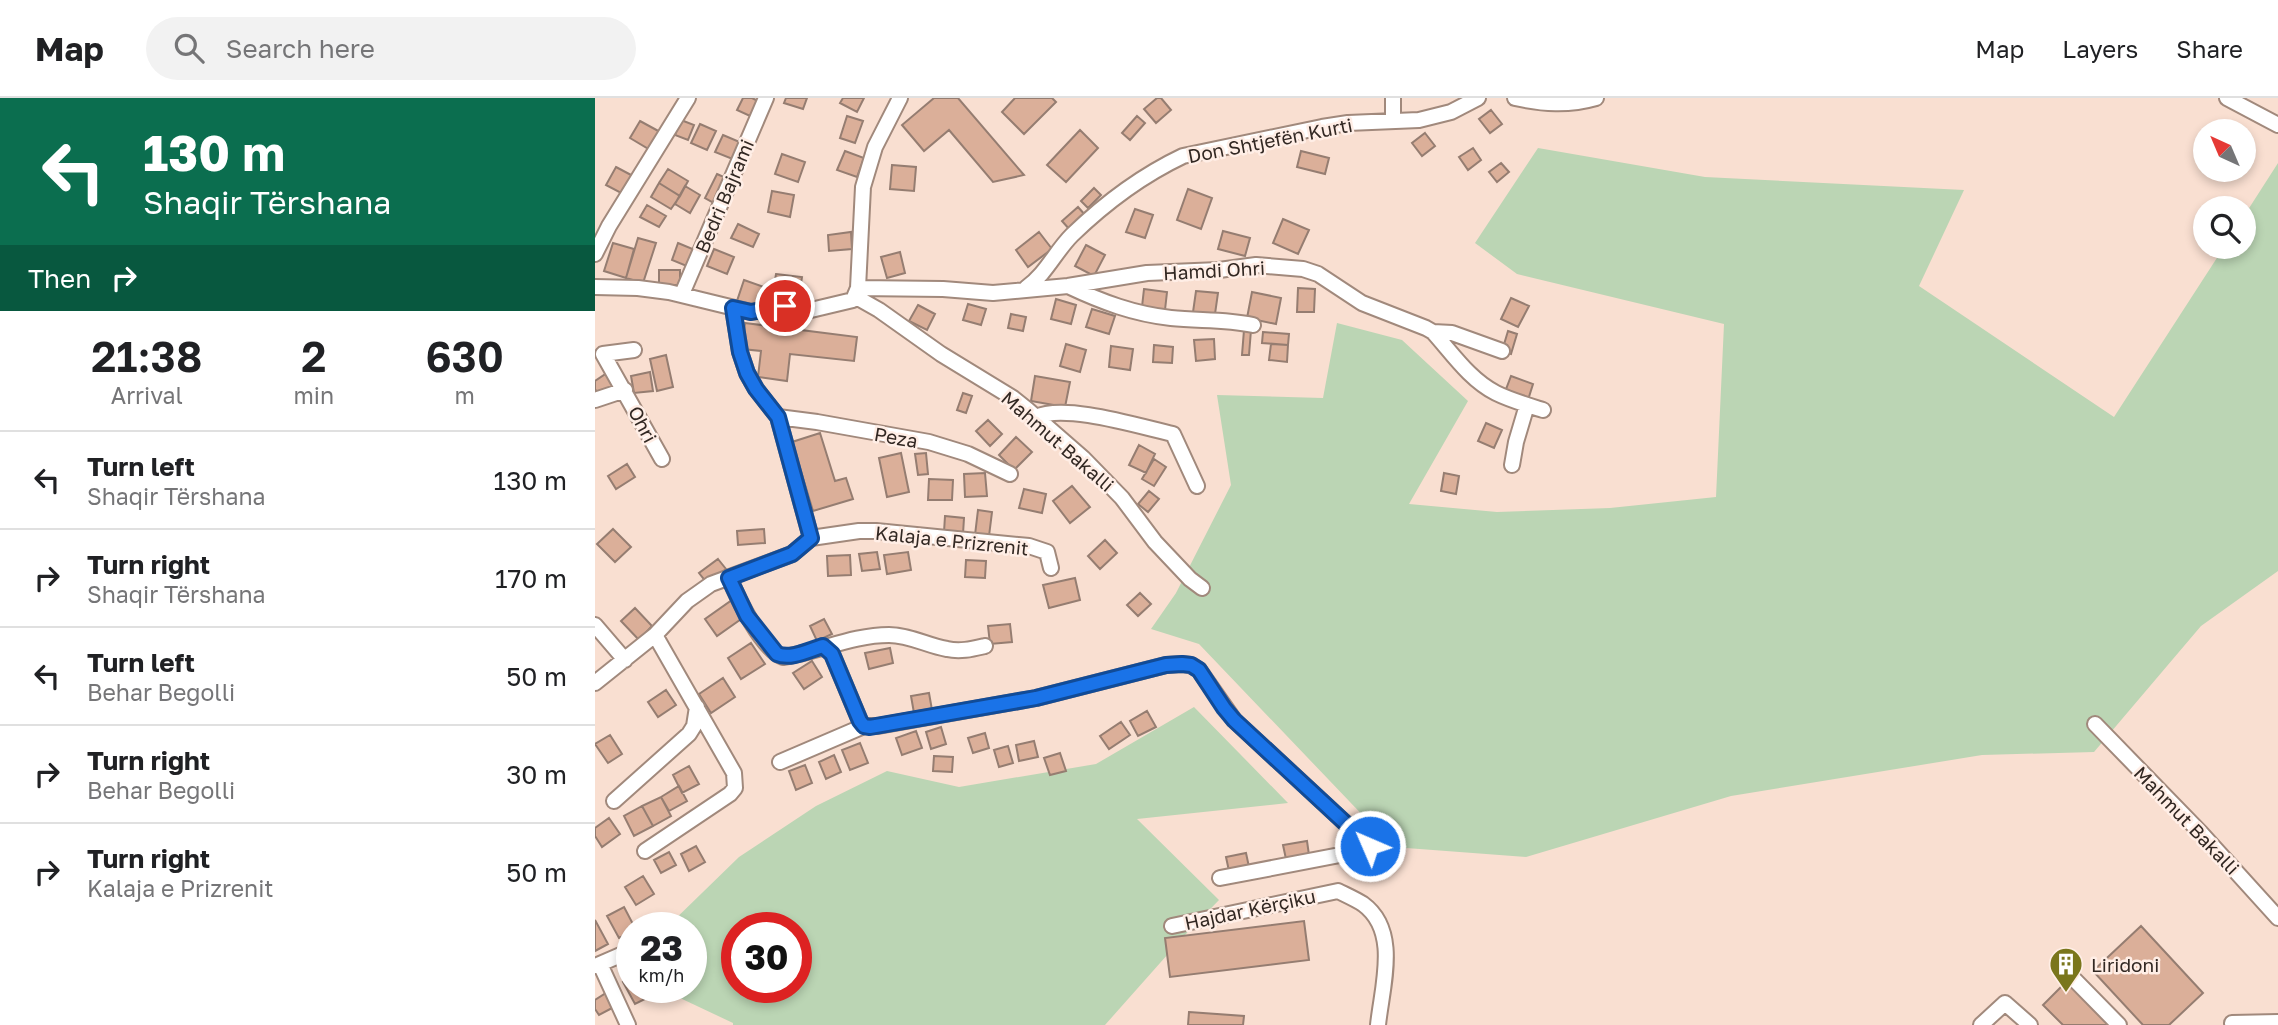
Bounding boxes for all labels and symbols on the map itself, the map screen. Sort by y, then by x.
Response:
street label: Don Shtjefën Kurti [1186,113,1354,167]
north arrow [2193,119,2256,182]
street label: Bedri Bajrami [690,136,758,256]
street label: Hamdi Ohri [1163,256,1265,284]
pin [755,276,815,336]
street label: Mahmut Bakalli [997,386,1119,496]
street label: Ohri [624,402,662,446]
street label: Peza [872,422,920,452]
street label: Kalaja e Prizrenit [874,521,1030,559]
street label: Mahmut Bakalli [2130,761,2244,879]
position arrow [1333,809,1407,883]
street label: Hajdar Kërçiku [1182,884,1318,934]
speed limit sign: 30 [721,912,812,1003]
building icon: Liridoni [2047,945,2085,994]
place label: Liridoni [2091,953,2159,976]

